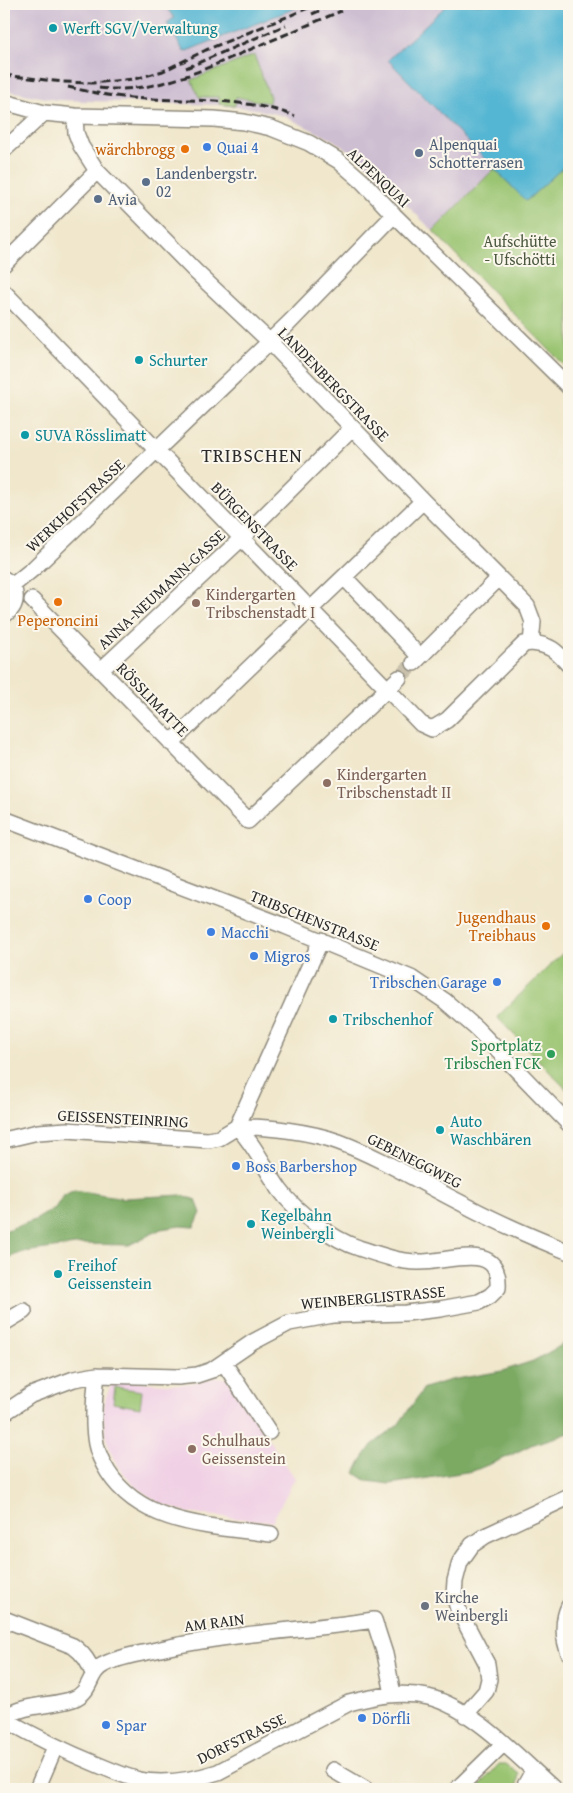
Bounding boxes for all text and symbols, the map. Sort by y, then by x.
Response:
place label: Werft SGV/Verwaltung [63,16,218,40]
marker: Werft SGV/Verwaltung [47,22,59,34]
place label: Alpenquai Schotterrasen [429,132,523,174]
place label: Quai 4 [217,135,259,159]
place label: wärchbrogg [95,137,175,161]
marker: Quai 4 [201,141,213,153]
street label: ALPENQUAI [342,141,416,213]
marker: wärchbrogg [179,143,191,155]
marker: Alpenquai Schotterrasen [413,147,425,159]
place label: Landenbergstr. 02 [156,161,257,203]
marker: Landenbergstr. 02 [140,176,152,188]
place label: Avia [108,187,137,211]
marker: Avia [92,193,104,205]
park label: Aufschütte - Ufschötti [483,229,557,271]
street label: LANDENBERGSTRASSE [273,321,395,447]
place label: Schurter [149,348,208,372]
marker: Schurter [133,354,145,366]
place label: SUVA Rösslimatt [35,423,147,447]
marker: SUVA Rösslimatt [19,429,31,441]
district label: TRIBSCHEN [201,441,303,469]
street label: WERKHOFSTRASSE [20,453,130,557]
street label: BÜRGENSTRASSE [206,476,304,576]
street label: ANNA-NEUMANN-GASSE [92,523,230,655]
place label: Kindergarten Tribschenstadt I [206,582,315,624]
marker: Peperoncini [52,596,64,608]
marker: Kindergarten Tribschenstadt I [190,597,202,609]
place label: Peperoncini [18,608,99,632]
street label: RÖSSLIMATTE [111,656,195,742]
place label: Kindergarten Tribschenstadt II [337,762,451,804]
marker: Kindergarten Tribschenstadt II [321,777,333,789]
street label: TRIBSCHENSTRASSE [247,883,383,957]
place label: Coop [98,887,132,911]
marker: Coop [82,893,94,905]
place label: Jugendhaus Treibhaus [456,905,536,947]
place label: Macchi [221,920,270,944]
marker: Jugendhaus Treibhaus [540,920,552,932]
marker: Macchi [205,926,217,938]
place label: Migros [264,944,310,968]
marker: Migros [248,950,260,962]
place label: Tribschen Garage [370,970,487,994]
marker: Tribschen Garage [491,976,503,988]
place label: Tribschenhof [343,1007,434,1031]
marker: Tribschenhof [327,1013,339,1025]
place label: Sportplatz Tribschen FCK [444,1033,542,1075]
marker: Sportplatz Tribschen FCK [545,1048,557,1060]
street label: GEISSENSTEINRING [57,1103,190,1133]
place label: Auto Waschbären [450,1109,531,1151]
marker: Auto Waschbären [434,1124,446,1136]
street label: GEBENEGGWEG [364,1126,467,1194]
place label: Boss Barbershop [246,1154,358,1178]
marker: Boss Barbershop [230,1160,242,1172]
place label: Kegelbahn Weinbergli [261,1203,335,1245]
marker: Kegelbahn Weinbergli [245,1218,257,1230]
place label: Freihof Geissenstein [68,1253,152,1295]
marker: Freihof Geissenstein [52,1268,64,1280]
street label: WEINBERGLISTRASSE [300,1279,446,1315]
place label: Schulhaus Geissenstein [202,1428,286,1470]
marker: Schulhaus Geissenstein [186,1443,198,1455]
place label: Kirche Weinbergli [435,1585,509,1627]
marker: Kirche Weinbergli [419,1600,431,1612]
street label: AM RAIN [182,1606,246,1638]
street label: DORFSTRASSE [193,1706,289,1770]
place label: Dörfli [372,1706,411,1730]
marker: Dörfli [356,1712,368,1724]
place label: Spar [116,1713,147,1737]
marker: Spar [100,1719,112,1731]

